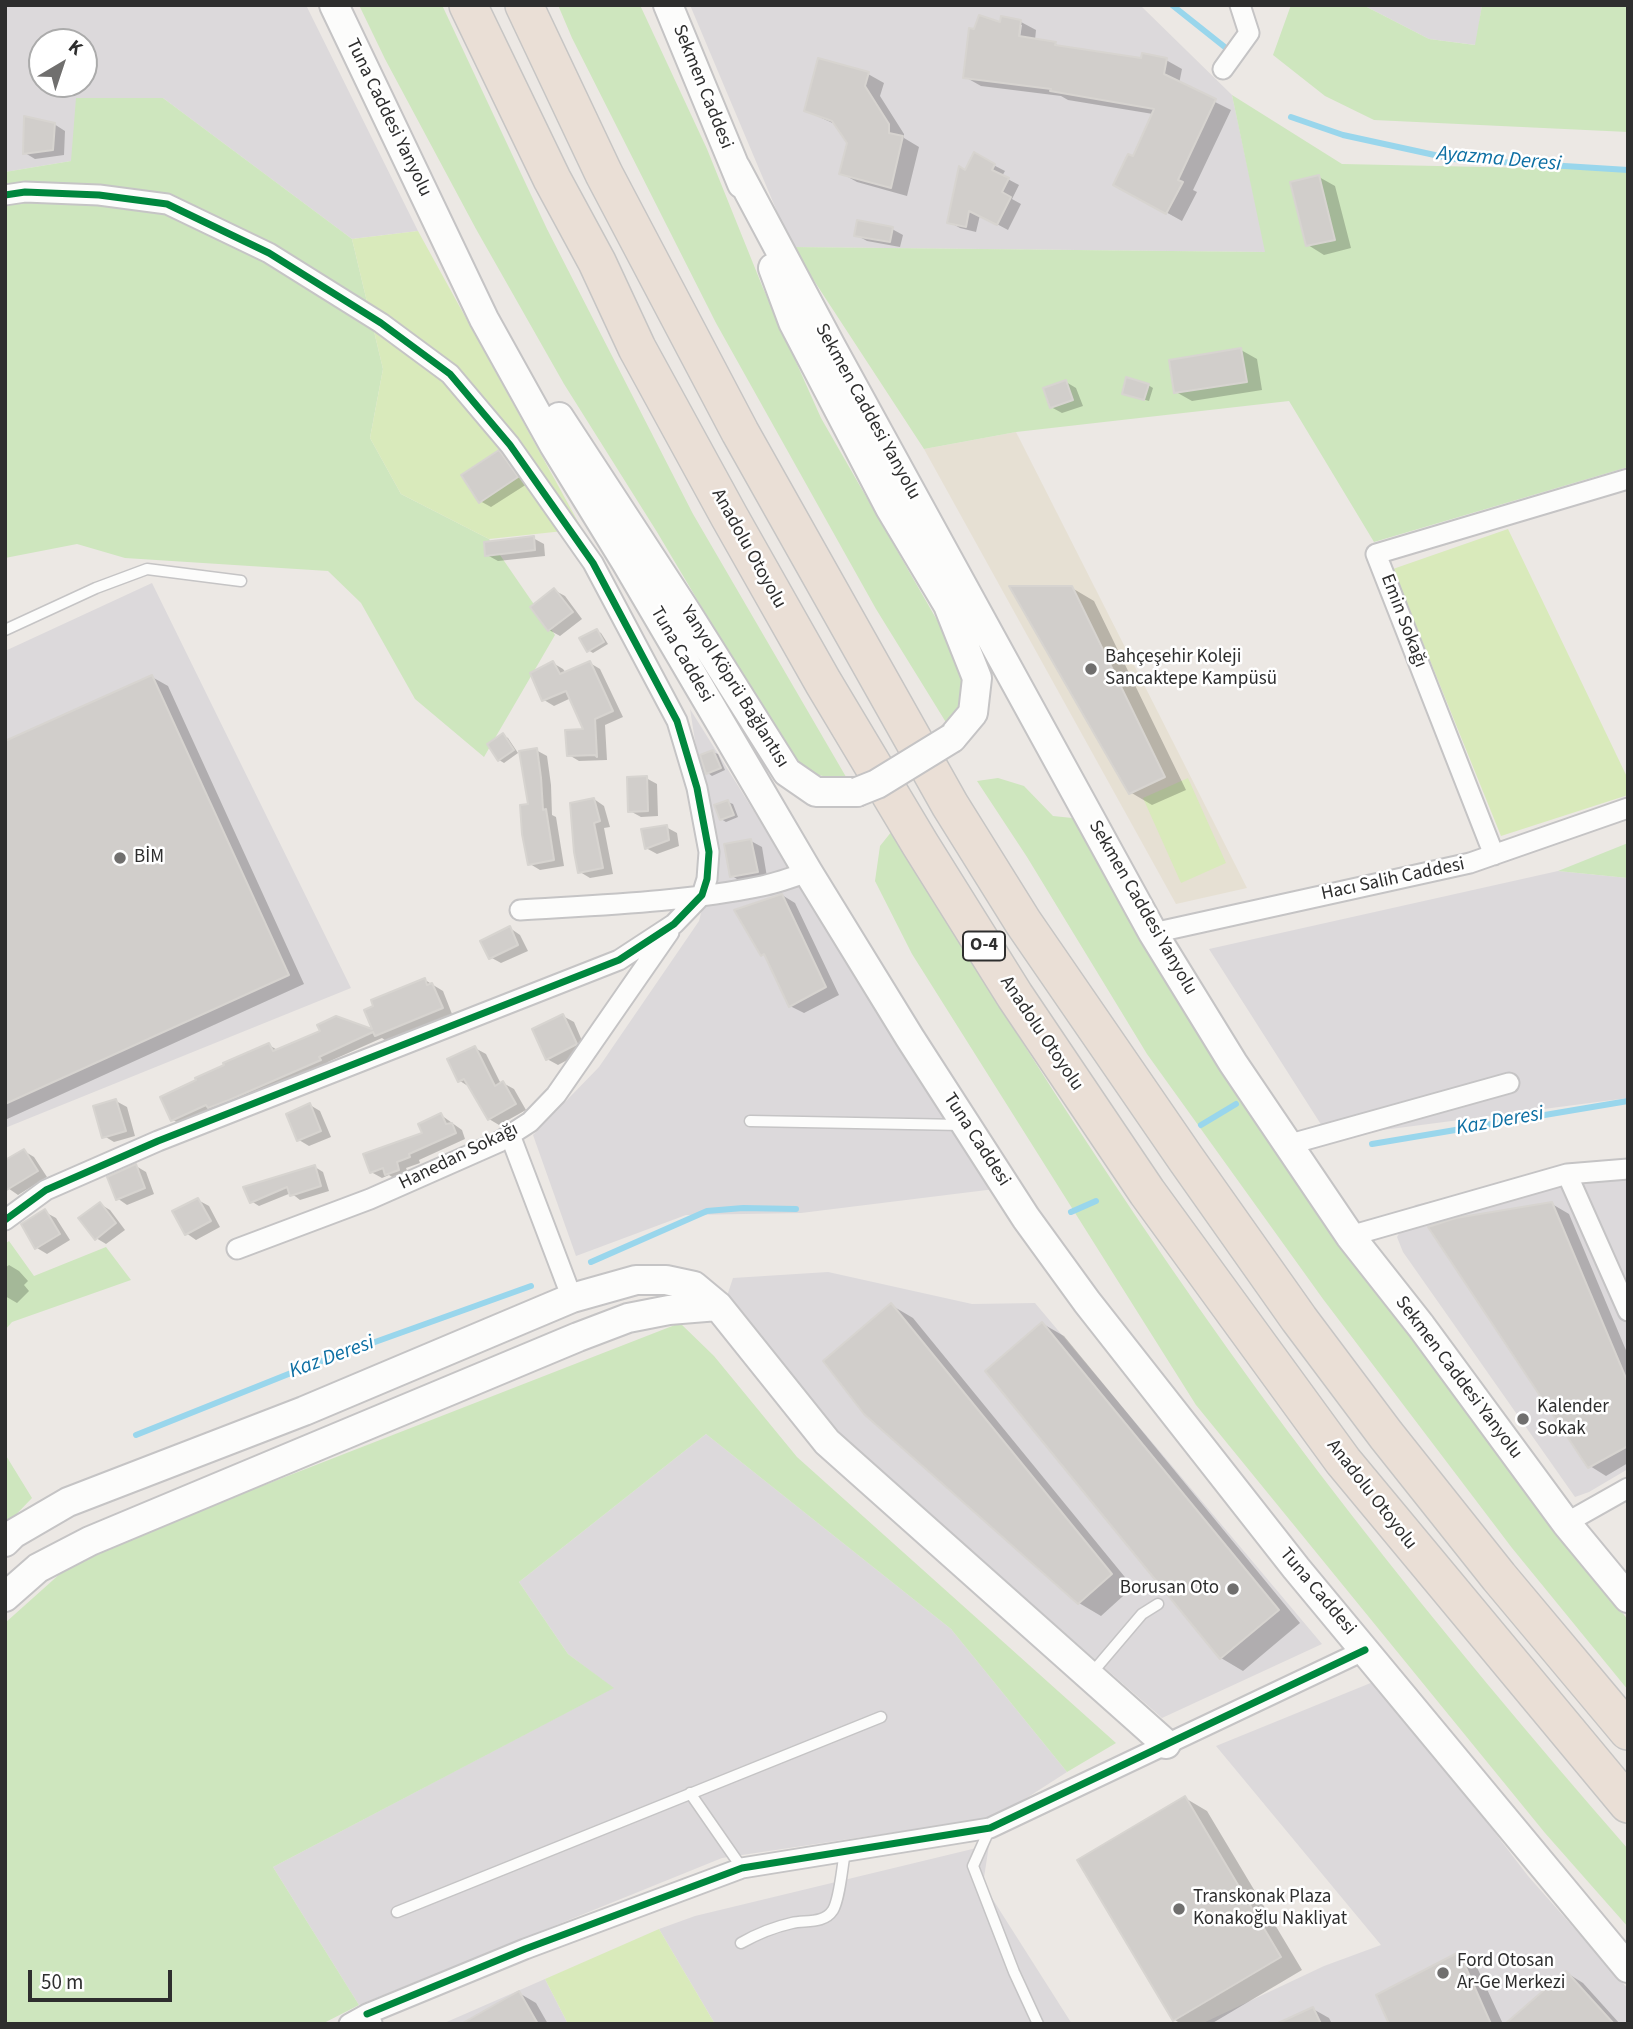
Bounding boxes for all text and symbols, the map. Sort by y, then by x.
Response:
street label: Sekmen Caddesi [667,22,737,152]
north arrow [28,28,98,98]
text: K [62,34,88,62]
street label: Tuna Caddesi Yanyolu [340,35,436,201]
water label: Ayazma Deresi [1436,142,1562,178]
street label: Sekmen Caddesi Yanyolu [809,320,925,504]
street label: Anadolu Otoyolu [706,485,790,613]
street label: Emin Sokağı [1375,571,1431,671]
street label: Yanyol Köprü Bağlantısı [675,602,793,772]
street label: Tuna Caddesi [644,603,718,707]
place label: Bahçeşehir Koleji Sancaktepe Kampüsü [1105,647,1277,691]
marker: Bahçeşehir Koleji Sancaktepe Kampüsü [1083,661,1099,677]
street label: Sekmen Caddesi Yanyolu [1083,817,1201,999]
place label: BİM [134,847,164,869]
marker: BİM [112,850,128,866]
street label: Hacı Salih Caddesi [1319,854,1467,906]
road number: O-4 [963,931,1005,960]
street label: Anadolu Otoyolu [994,972,1088,1096]
street label: Tuna Caddesi [937,1089,1015,1191]
water label: Kaz Deresi [1454,1102,1546,1142]
street label: Hanedan Sokağı [396,1118,522,1196]
street label: Sekmen Caddesi Yanyolu [1389,1292,1527,1464]
water label: Kaz Deresi [286,1331,378,1385]
place label: Kalender Sokak [1537,1397,1609,1441]
marker: Kalender Sokak [1515,1411,1531,1427]
street label: Anadolu Otoyolu [1321,1435,1421,1555]
street label: Tuna Caddesi [1274,1544,1360,1640]
place label: Borusan Oto [1120,1578,1219,1600]
marker: Borusan Oto [1225,1581,1241,1597]
place label: Transkonak Plaza Konakoğlu Nakliyat [1193,1887,1347,1931]
marker: Transkonak Plaza Konakoğlu Nakliyat [1171,1901,1187,1917]
place label: Ford Otosan Ar-Ge Merkezi [1457,1951,1565,1995]
scale bar [32,1955,175,1999]
marker: Ford Otosan Ar-Ge Merkezi [1435,1965,1451,1981]
text: 50 m [41,1967,83,1997]

